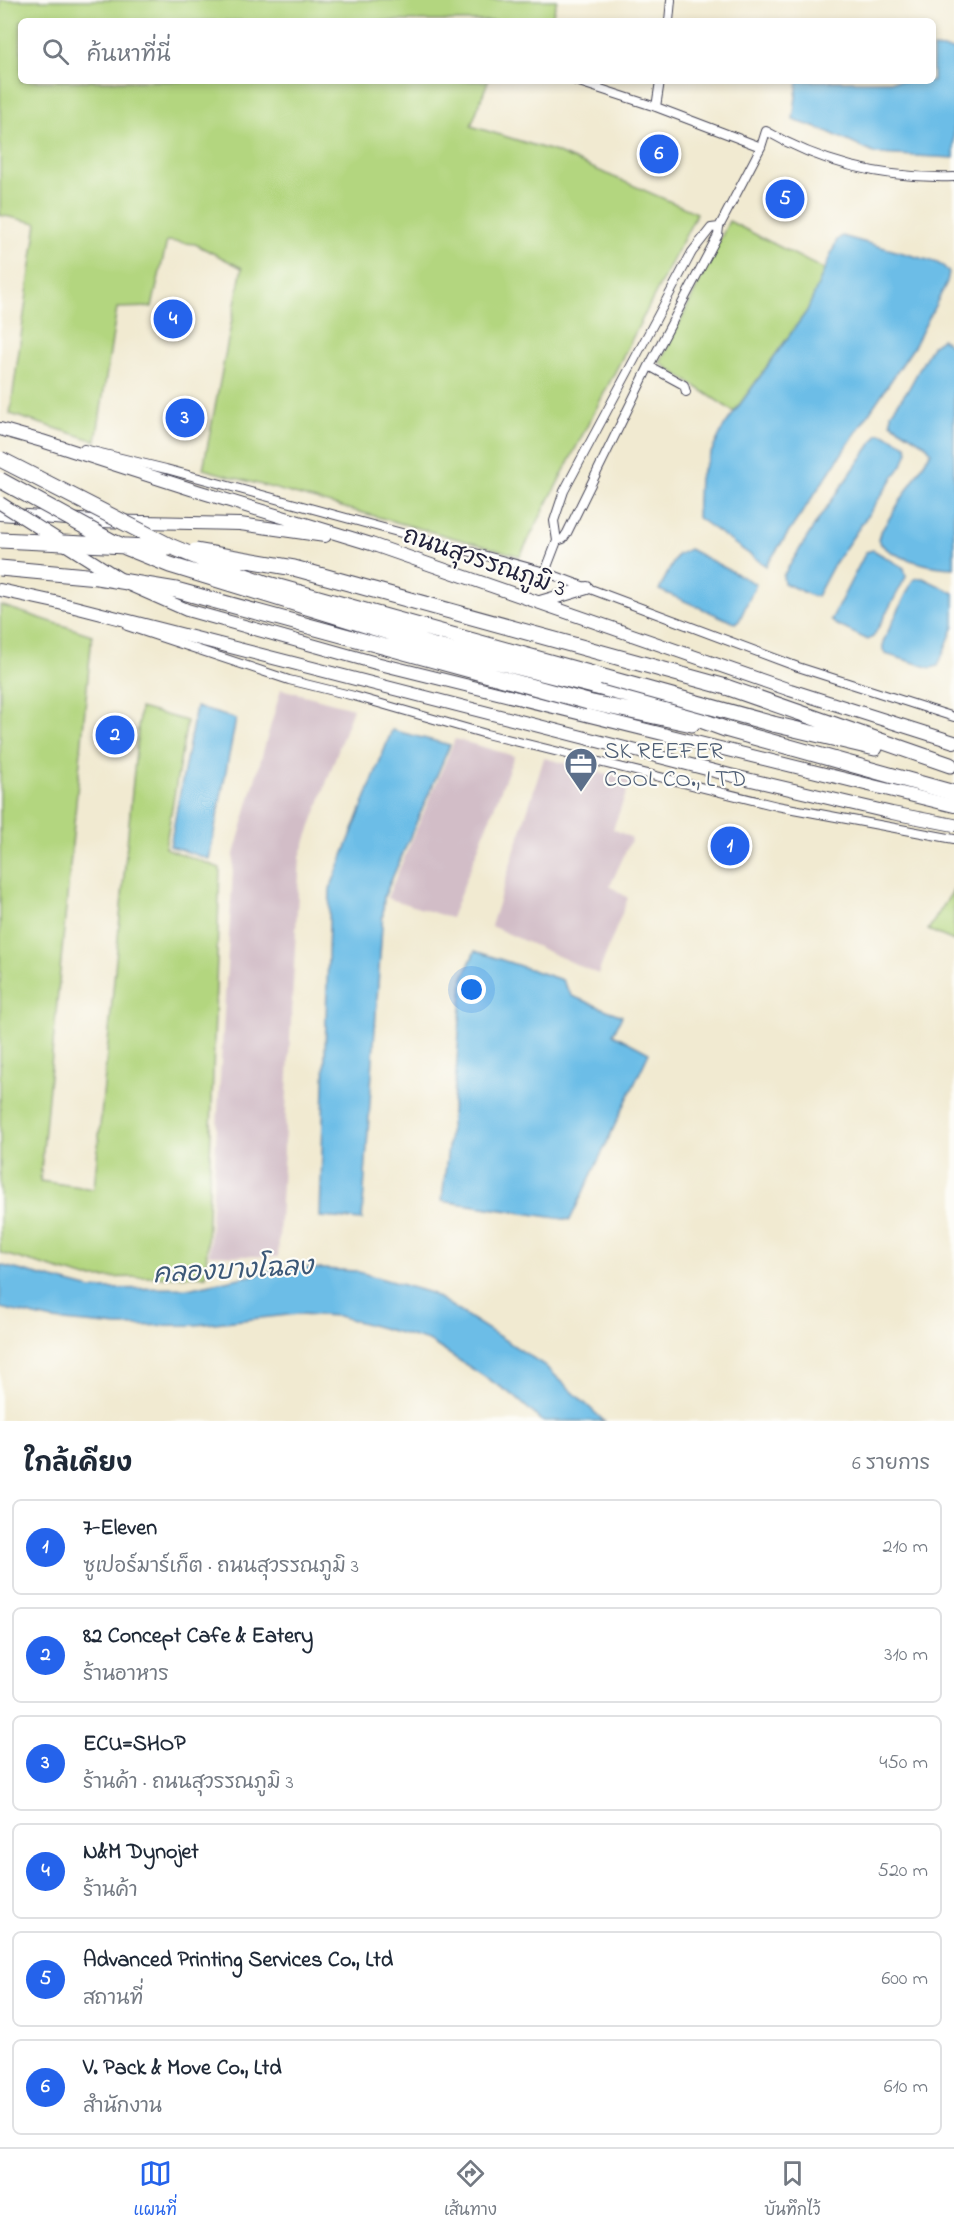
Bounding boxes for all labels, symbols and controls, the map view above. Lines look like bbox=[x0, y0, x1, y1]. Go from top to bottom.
search box bbox=[18, 18, 936, 84]
icon: search bbox=[39, 35, 72, 68]
text: ค้นหาที่นี่ bbox=[87, 40, 171, 72]
pin: 6 bbox=[640, 132, 678, 176]
pin: 5 bbox=[766, 176, 804, 222]
pin: 4 bbox=[154, 296, 192, 342]
pin: 3 bbox=[166, 396, 204, 440]
street label: ถนนสุวรรณภูมิ 3 bbox=[398, 519, 570, 608]
pin: 2 bbox=[96, 712, 134, 758]
place label: SK REEFER COOL CO., LTD bbox=[604, 735, 746, 798]
office icon: SK REEFER COOL CO., LTD bbox=[563, 746, 599, 793]
pin: 1 bbox=[710, 824, 750, 868]
your location bbox=[457, 975, 486, 1004]
water label: คลองบางโฉลง bbox=[152, 1248, 316, 1295]
text: ใกล้เคียง bbox=[24, 1446, 132, 1484]
text: 6 รายการ bbox=[852, 1450, 930, 1479]
text: 7-Eleven bbox=[83, 1513, 157, 1545]
text: 1 bbox=[42, 1533, 49, 1562]
text: 210 m bbox=[883, 1533, 928, 1562]
text: ซูเปอร์มาร์เก็ต · ถนนสุวรรณภูมิ 3 bbox=[83, 1553, 359, 1582]
text: 82 Concept Cafe & Eatery bbox=[83, 1621, 313, 1653]
text: 2 bbox=[41, 1641, 50, 1670]
text: 310 m bbox=[884, 1641, 928, 1670]
text: ร้านอาหาร bbox=[83, 1661, 169, 1690]
text: ECU=SHOP bbox=[83, 1729, 186, 1761]
text: 3 bbox=[41, 1749, 50, 1778]
text: 450 m bbox=[879, 1749, 928, 1778]
text: ร้านค้า · ถนนสุวรรณภูมิ 3 bbox=[83, 1769, 294, 1798]
text: N&M Dynojet bbox=[83, 1837, 199, 1869]
text: 4 bbox=[41, 1857, 50, 1886]
text: 520 m bbox=[877, 1857, 928, 1886]
text: ร้านค้า bbox=[83, 1877, 138, 1906]
text: Advanced Printing Services Co., Ltd bbox=[83, 1945, 393, 1977]
text: 5 bbox=[40, 1965, 51, 1994]
text: 600 m bbox=[881, 1965, 928, 1994]
text: สถานที่ bbox=[83, 1985, 143, 2014]
text: V. Pack & Move Co., Ltd bbox=[83, 2053, 282, 2085]
text: 6 bbox=[41, 2073, 50, 2102]
text: 610 m bbox=[884, 2073, 928, 2102]
text: สำนักงาน bbox=[83, 2093, 162, 2122]
tab: แผนที่ bbox=[134, 2157, 177, 2223]
tab: เส้นทาง bbox=[444, 2157, 497, 2223]
tab: บันทึกไว้ bbox=[764, 2157, 820, 2223]

